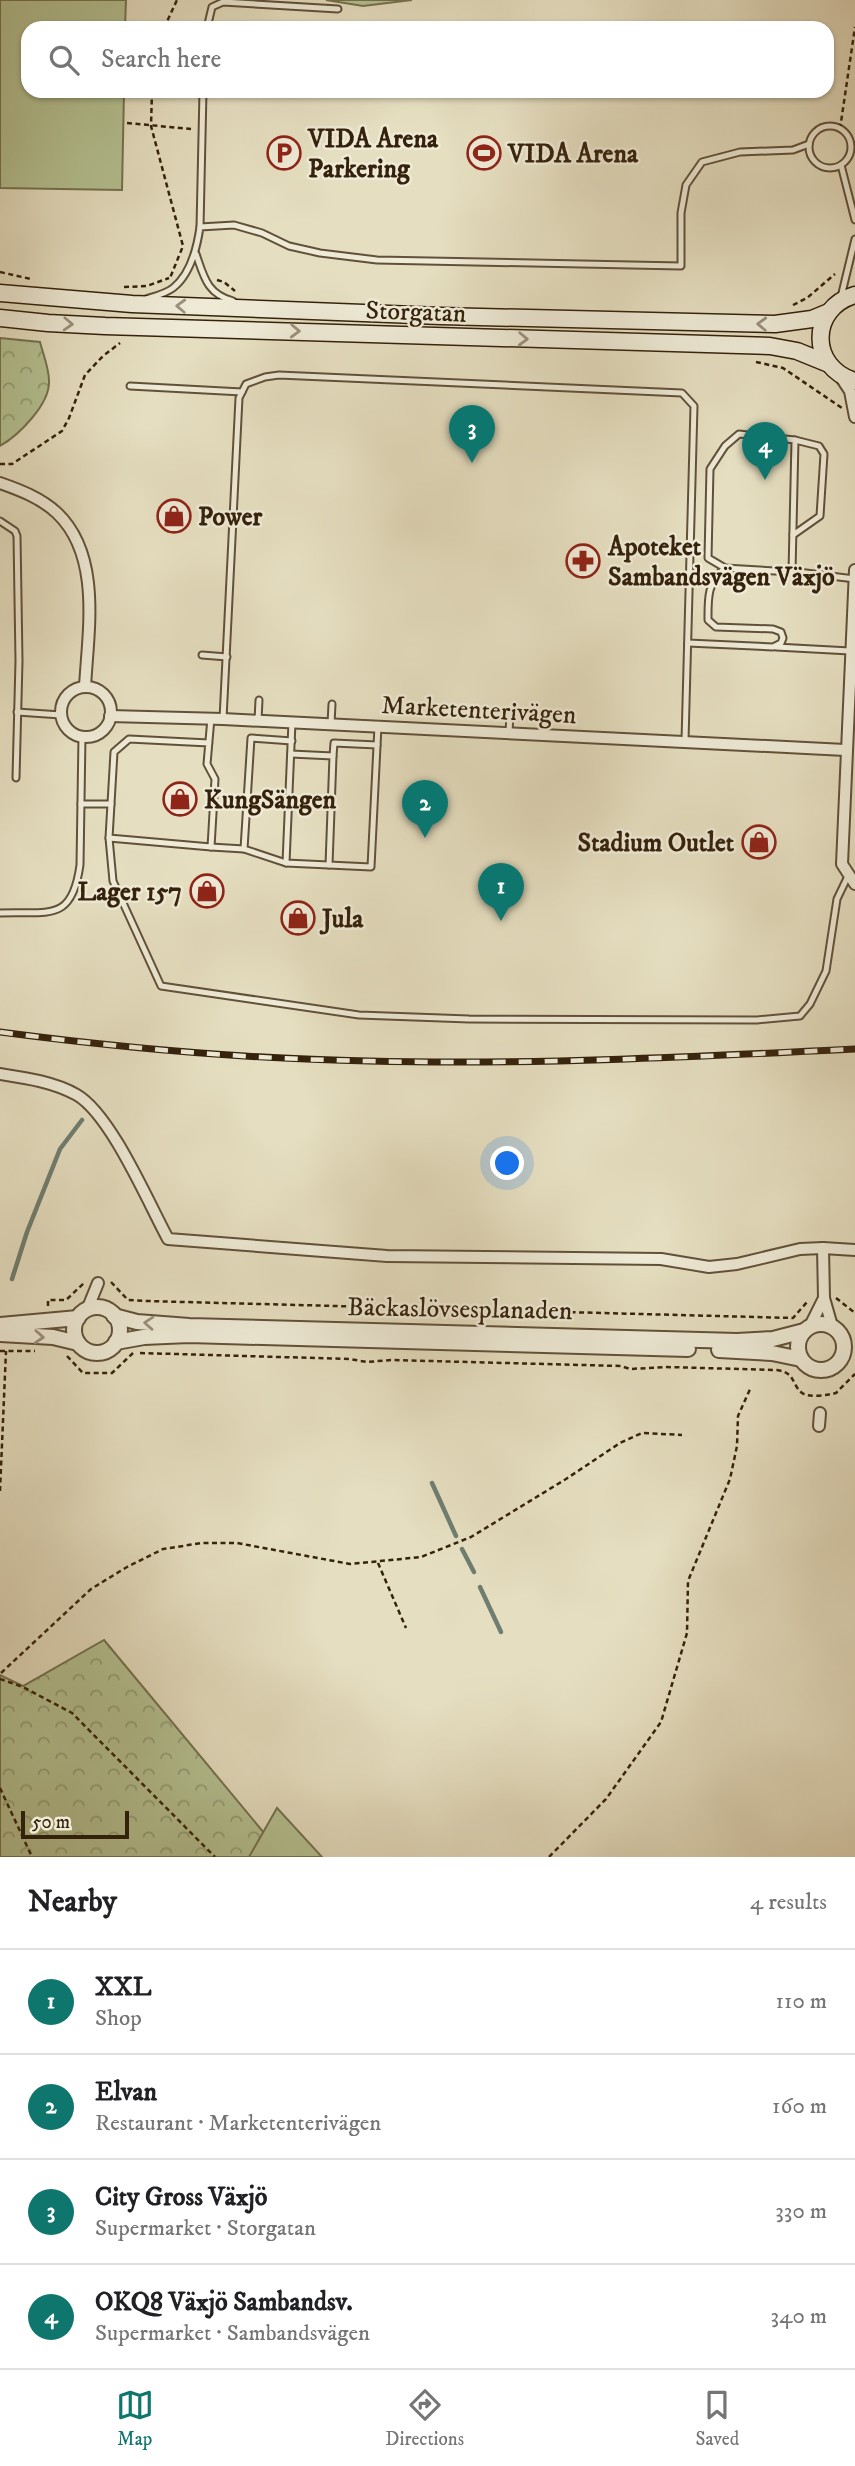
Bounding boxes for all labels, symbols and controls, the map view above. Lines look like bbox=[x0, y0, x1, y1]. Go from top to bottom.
search box bbox=[21, 21, 834, 98]
icon: search bbox=[45, 41, 83, 79]
text: Search here bbox=[101, 43, 221, 76]
place label: VIDA Arena Parkering bbox=[307, 123, 439, 186]
parking icon: VIDA Arena Parkering bbox=[265, 134, 303, 172]
sports icon: VIDA Arena bbox=[465, 134, 503, 172]
place label: VIDA Arena bbox=[507, 138, 639, 171]
street label: Storgatan bbox=[365, 294, 467, 331]
one-way arrow bbox=[175, 298, 186, 313]
one-way arrow bbox=[757, 316, 768, 331]
one-way arrow bbox=[63, 317, 74, 332]
one-way arrow bbox=[290, 324, 301, 339]
one-way arrow bbox=[517, 331, 528, 346]
pin: 3 bbox=[449, 405, 495, 463]
pin: 4 bbox=[742, 422, 788, 480]
shop icon: Power bbox=[155, 497, 193, 535]
place label: Power bbox=[198, 501, 263, 534]
place label: Apoteket Sambandsvägen Växjö bbox=[607, 531, 835, 594]
pharmacy icon: Apoteket Sambandsvägen Växjö bbox=[564, 542, 602, 580]
street label: Marketenterivägen bbox=[381, 689, 578, 732]
shop icon: KungSängen bbox=[161, 780, 199, 818]
pin: 2 bbox=[402, 780, 448, 838]
place label: KungSängen bbox=[204, 784, 337, 817]
shop icon: Stadium Outlet bbox=[740, 823, 778, 861]
place label: Stadium Outlet bbox=[578, 827, 735, 860]
pin: 1 bbox=[478, 863, 524, 921]
shop icon: Lager 157 bbox=[188, 872, 226, 910]
place label: Lager 157 bbox=[78, 876, 182, 909]
shop icon: Jula bbox=[279, 899, 317, 937]
place label: Jula bbox=[319, 903, 364, 936]
your location bbox=[490, 1146, 524, 1180]
street label: Bäckaslövsesplanaden bbox=[347, 1291, 573, 1328]
one-way arrow bbox=[144, 1316, 155, 1331]
one-way arrow bbox=[34, 1329, 45, 1344]
scale bar bbox=[21, 1808, 130, 1840]
text: 50 m bbox=[32, 1811, 70, 1834]
text: Nearby bbox=[28, 1884, 117, 1921]
text: 4 results bbox=[750, 1888, 827, 1917]
text: XXL bbox=[95, 1971, 151, 2004]
text: 1 bbox=[47, 1987, 55, 2016]
text: 110 m bbox=[776, 1987, 827, 2016]
text: Shop bbox=[95, 2004, 142, 2033]
text: Elvan bbox=[95, 2076, 157, 2109]
text: 2 bbox=[45, 2092, 57, 2121]
text: 160 m bbox=[772, 2092, 827, 2121]
text: Restaurant · Marketenterivägen bbox=[95, 2109, 381, 2138]
text: City Gross Växjö bbox=[95, 2181, 267, 2214]
text: 3 bbox=[47, 2197, 55, 2226]
text: 330 m bbox=[775, 2197, 827, 2226]
text: Supermarket · Storgatan bbox=[95, 2214, 316, 2243]
text: OKQ8 Växjö Sambandsv. bbox=[95, 2286, 353, 2319]
text: 4 bbox=[44, 2302, 58, 2331]
text: 340 m bbox=[771, 2302, 827, 2331]
text: Supermarket · Sambandsvägen bbox=[95, 2319, 370, 2348]
tab: Map bbox=[116, 2386, 154, 2451]
tab: Directions bbox=[385, 2386, 464, 2451]
tab: Saved bbox=[696, 2386, 739, 2451]

